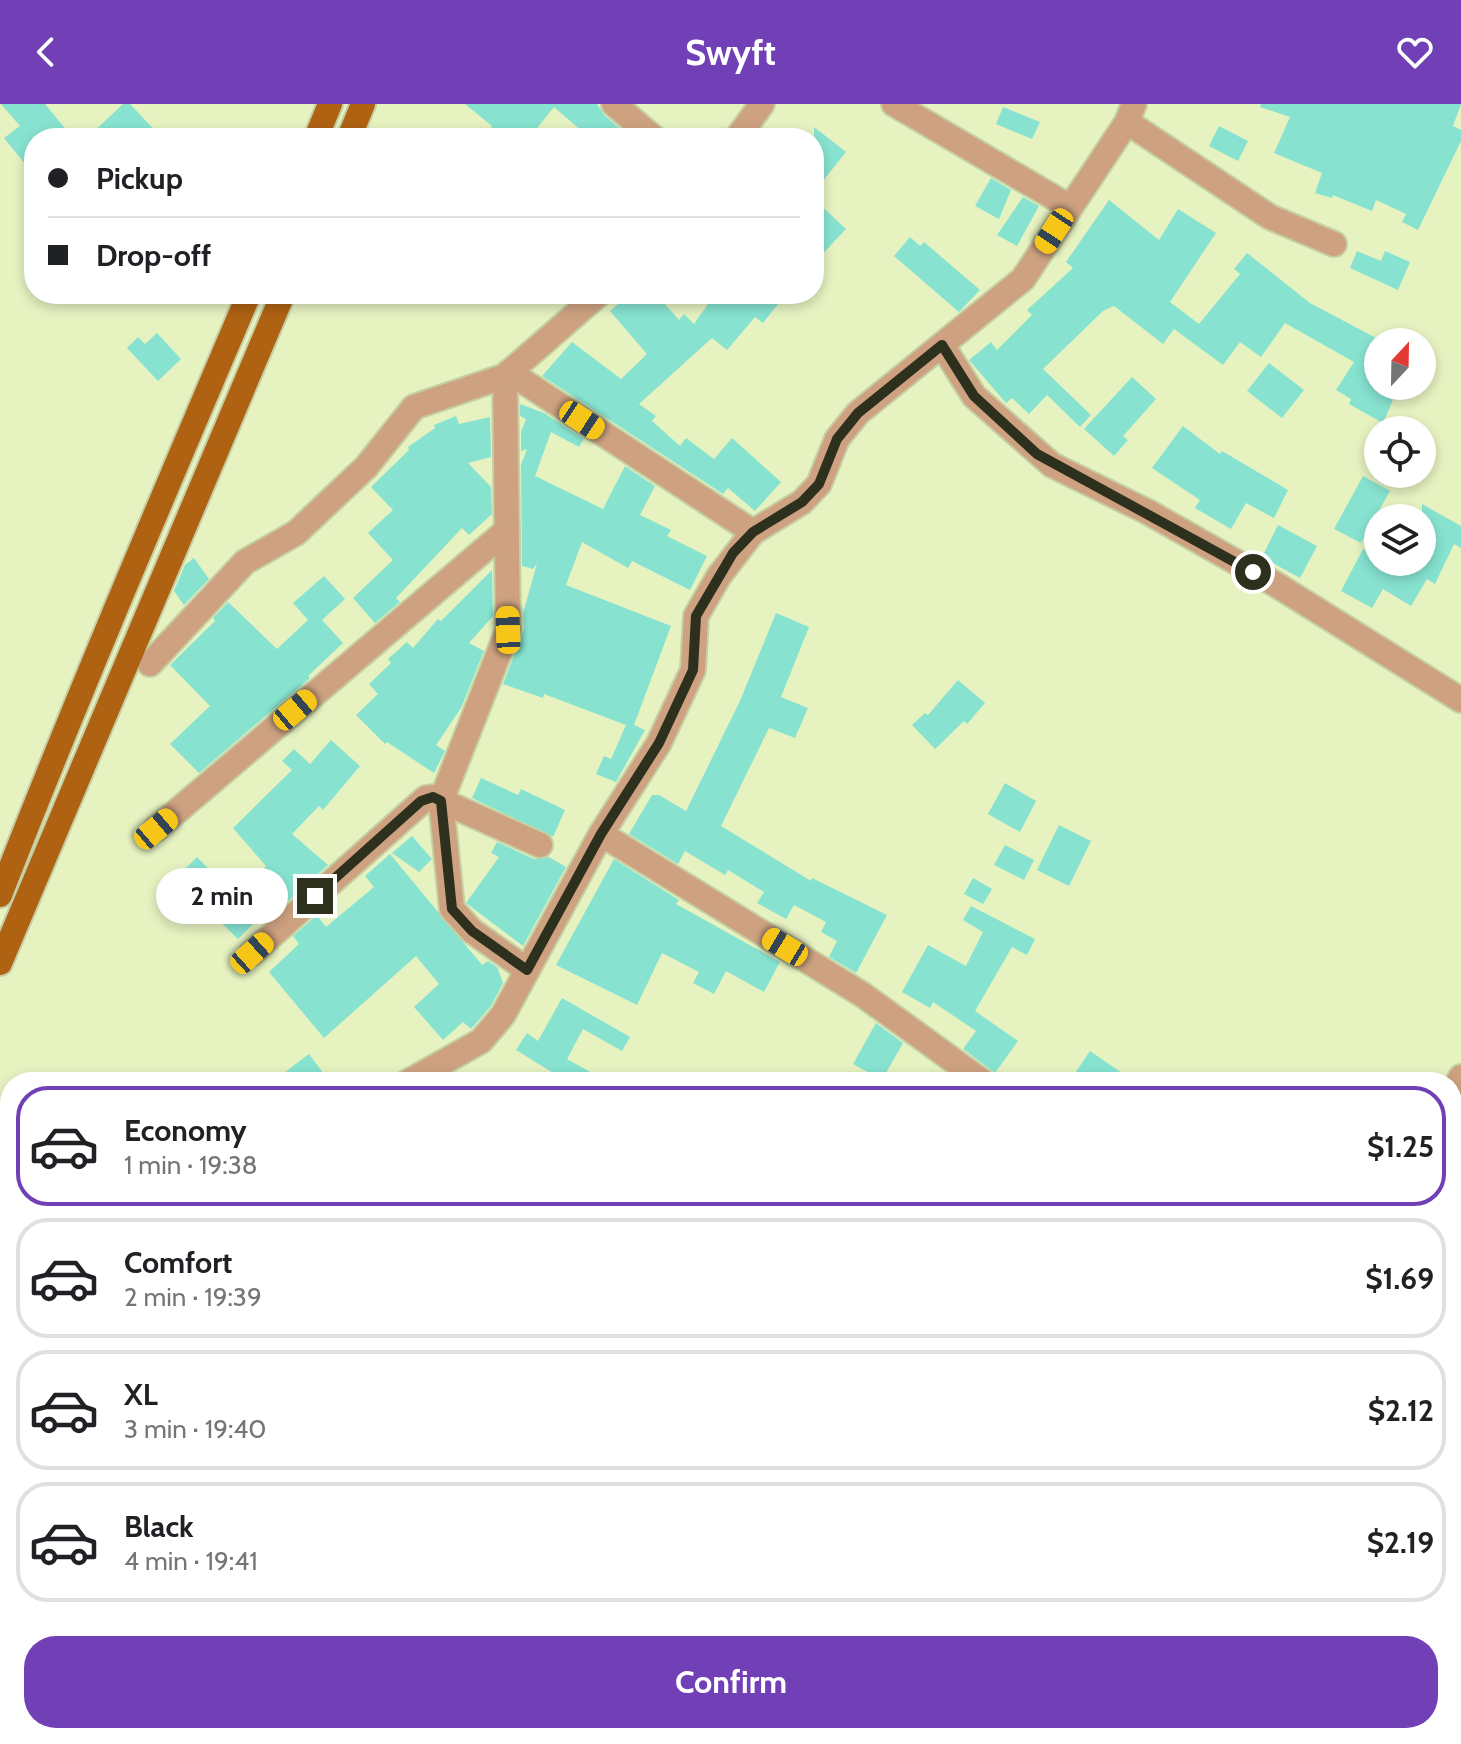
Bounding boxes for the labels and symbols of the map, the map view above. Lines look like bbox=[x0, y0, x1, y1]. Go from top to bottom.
car bbox=[1031, 204, 1077, 258]
north arrow bbox=[1364, 328, 1436, 400]
car bbox=[555, 397, 609, 443]
route start bbox=[1235, 554, 1271, 590]
car bbox=[495, 606, 521, 654]
car bbox=[269, 685, 321, 735]
car bbox=[130, 804, 182, 854]
callout: 2 min bbox=[155, 868, 287, 924]
route end bbox=[297, 878, 333, 914]
car bbox=[758, 924, 812, 970]
car bbox=[226, 928, 278, 978]

